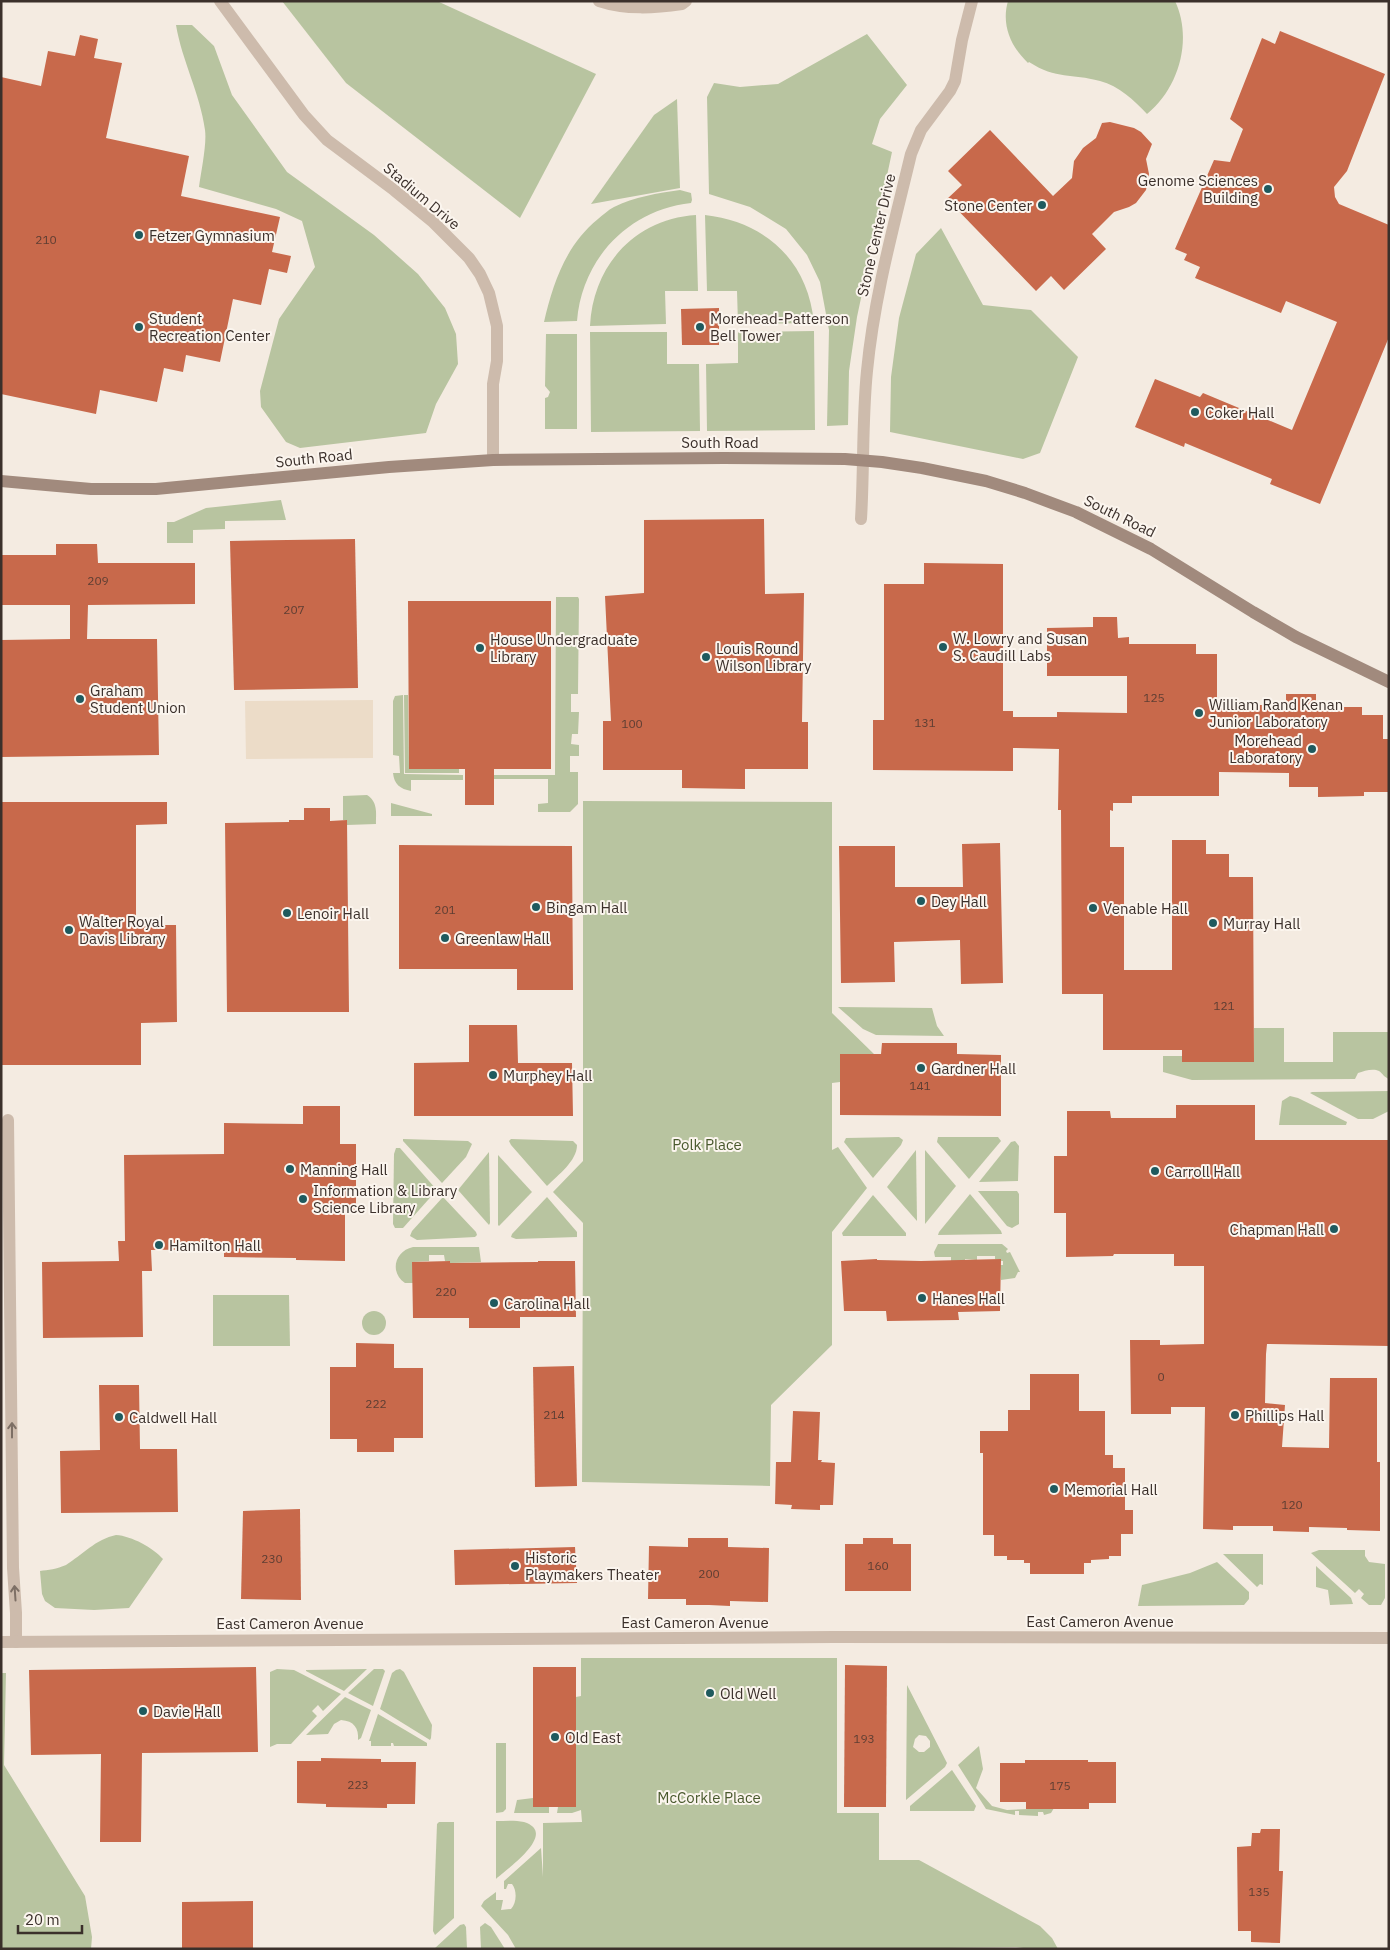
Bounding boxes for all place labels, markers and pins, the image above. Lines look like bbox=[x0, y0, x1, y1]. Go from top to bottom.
place label: Genome Sciences Building bbox=[1138, 171, 1258, 207]
marker: Genome Sciences Building bbox=[1262, 183, 1274, 195]
place label: Stone Center bbox=[944, 196, 1032, 215]
marker: Stone Center bbox=[1036, 199, 1048, 211]
place label: Fetzer Gymnasium bbox=[149, 226, 275, 245]
marker: Fetzer Gymnasium bbox=[133, 229, 145, 241]
place label: Student Recreation Center bbox=[149, 309, 271, 345]
place label: Morehead-Patterson Bell Tower bbox=[710, 309, 849, 345]
marker: Student Recreation Center bbox=[133, 321, 145, 333]
marker: Morehead-Patterson Bell Tower bbox=[694, 321, 706, 333]
place label: Coker Hall bbox=[1205, 403, 1274, 422]
marker: Coker Hall bbox=[1189, 406, 1201, 418]
place label: W. Lowry and Susan S. Caudill Labs bbox=[953, 629, 1087, 665]
place label: House Undergraduate Library bbox=[490, 630, 637, 666]
place label: Louis Round Wilson Library bbox=[716, 639, 812, 675]
marker: W. Lowry and Susan S. Caudill Labs bbox=[937, 641, 949, 653]
marker: House Undergraduate Library bbox=[474, 642, 486, 654]
marker: Louis Round Wilson Library bbox=[700, 651, 712, 663]
place label: Graham Student Union bbox=[90, 681, 186, 717]
marker: Graham Student Union bbox=[74, 693, 86, 705]
place label: William Rand Kenan Junior Laboratory bbox=[1209, 695, 1343, 731]
marker: William Rand Kenan Junior Laboratory bbox=[1193, 707, 1205, 719]
place label: Morehead Laboratory bbox=[1229, 731, 1303, 767]
marker: Morehead Laboratory bbox=[1306, 743, 1318, 755]
place label: Dey Hall bbox=[931, 892, 987, 911]
marker: Dey Hall bbox=[915, 895, 927, 907]
place label: Bingam Hall bbox=[546, 898, 627, 917]
place label: Venable Hall bbox=[1103, 899, 1188, 918]
marker: Bingam Hall bbox=[530, 901, 542, 913]
marker: Venable Hall bbox=[1087, 902, 1099, 914]
place label: Lenoir Hall bbox=[297, 904, 369, 923]
marker: Lenoir Hall bbox=[281, 907, 293, 919]
place label: Walter Royal Davis Library bbox=[79, 912, 166, 948]
place label: Murray Hall bbox=[1223, 914, 1300, 933]
marker: Murray Hall bbox=[1207, 917, 1219, 929]
marker: Walter Royal Davis Library bbox=[63, 924, 75, 936]
place label: Greenlaw Hall bbox=[455, 929, 550, 948]
marker: Greenlaw Hall bbox=[439, 932, 451, 944]
place label: Gardner Hall bbox=[931, 1059, 1016, 1078]
marker: Gardner Hall bbox=[915, 1062, 927, 1074]
place label: Murphey Hall bbox=[503, 1066, 592, 1085]
marker: Murphey Hall bbox=[487, 1069, 499, 1081]
place label: Manning Hall bbox=[300, 1160, 388, 1179]
place label: Carroll Hall bbox=[1165, 1162, 1240, 1181]
marker: Manning Hall bbox=[284, 1163, 296, 1175]
marker: Carroll Hall bbox=[1149, 1165, 1161, 1177]
place label: Information & Library Science Library bbox=[313, 1181, 458, 1217]
marker: Information & Library Science Library bbox=[297, 1193, 309, 1205]
place label: Chapman Hall bbox=[1230, 1220, 1324, 1239]
marker: Chapman Hall bbox=[1328, 1223, 1340, 1235]
place label: Hamilton Hall bbox=[169, 1236, 261, 1255]
marker: Hamilton Hall bbox=[153, 1239, 165, 1251]
place label: Hanes Hall bbox=[932, 1289, 1005, 1308]
marker: Hanes Hall bbox=[916, 1292, 928, 1304]
place label: Carolina Hall bbox=[504, 1294, 590, 1313]
marker: Carolina Hall bbox=[488, 1297, 500, 1309]
place label: Phillips Hall bbox=[1245, 1406, 1324, 1425]
place label: Caldwell Hall bbox=[129, 1408, 217, 1427]
marker: Phillips Hall bbox=[1229, 1409, 1241, 1421]
marker: Caldwell Hall bbox=[113, 1411, 125, 1423]
place label: Memorial Hall bbox=[1064, 1480, 1158, 1499]
marker: Memorial Hall bbox=[1048, 1483, 1060, 1495]
place label: Historic Playmakers Theater bbox=[525, 1548, 660, 1584]
marker: Historic Playmakers Theater bbox=[509, 1560, 521, 1572]
place label: Old Well bbox=[720, 1684, 776, 1703]
marker: Old Well bbox=[704, 1687, 716, 1699]
place label: Davie Hall bbox=[153, 1702, 221, 1721]
marker: Davie Hall bbox=[137, 1705, 149, 1717]
place label: Old East bbox=[565, 1728, 621, 1747]
marker: Old East bbox=[549, 1731, 561, 1743]

